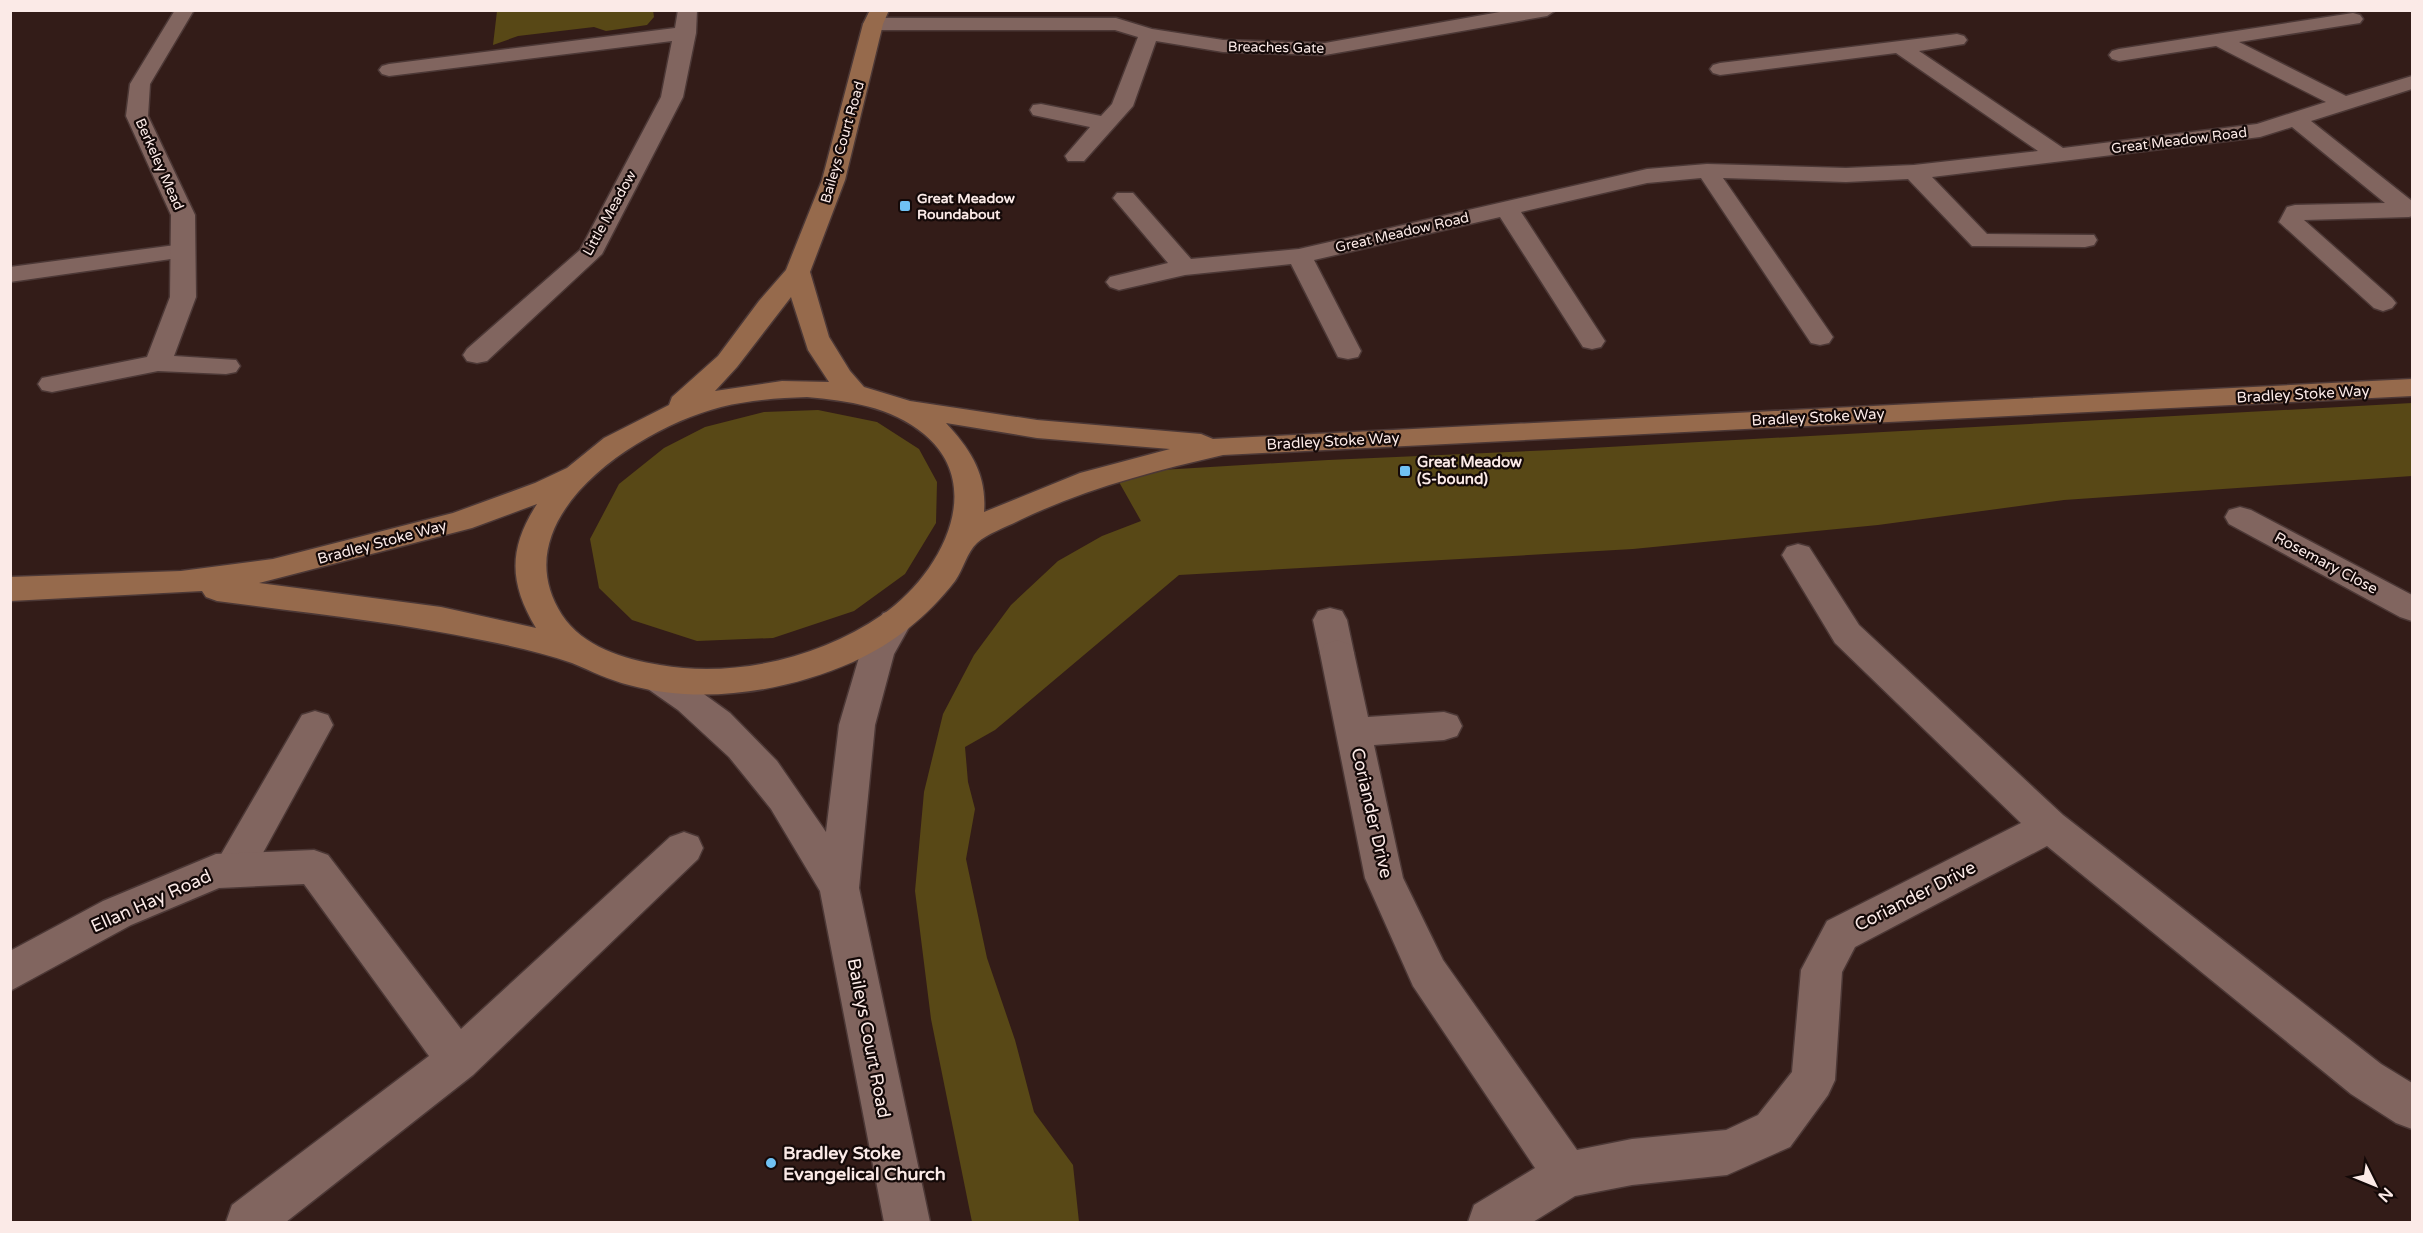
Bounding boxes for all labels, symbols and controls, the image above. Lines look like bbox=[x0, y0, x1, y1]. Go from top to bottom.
street label: Breaches Gate bbox=[1228, 38, 1324, 57]
street label: Baileys Court Road bbox=[817, 79, 868, 205]
street label: Berkeley Mead bbox=[132, 116, 187, 213]
street label: Great Meadow Road bbox=[2110, 124, 2248, 157]
street label: Little Meadow bbox=[579, 168, 640, 259]
place label: Great Meadow Roundabout bbox=[917, 190, 1015, 223]
marker: Great Meadow Roundabout bbox=[898, 199, 912, 213]
street label: Great Meadow Road bbox=[1334, 209, 1471, 256]
street label: Bradley Stoke Way bbox=[2236, 382, 2370, 406]
street label: Bradley Stoke Way bbox=[1751, 405, 1885, 429]
street label: Bradley Stoke Way bbox=[1266, 429, 1400, 453]
place label: Great Meadow (S-bound) bbox=[1417, 453, 1522, 488]
marker: Great Meadow (S-bound) bbox=[1398, 464, 1412, 478]
street label: Bradley Stoke Way bbox=[315, 516, 449, 568]
street label: Rosemary Close bbox=[2271, 528, 2381, 598]
street label: Coriander Drive bbox=[1346, 746, 1398, 880]
street label: Coriander Drive bbox=[1851, 856, 1979, 936]
street label: Ellan Hay Road bbox=[87, 865, 215, 937]
street label: Baileys Court Road bbox=[843, 956, 895, 1120]
place label: Bradley Stoke Evangelical Church bbox=[783, 1142, 946, 1185]
north arrow bbox=[2345, 1155, 2405, 1215]
marker: Bradley Stoke Evangelical Church bbox=[764, 1156, 778, 1170]
text: N bbox=[2374, 1183, 2397, 1206]

